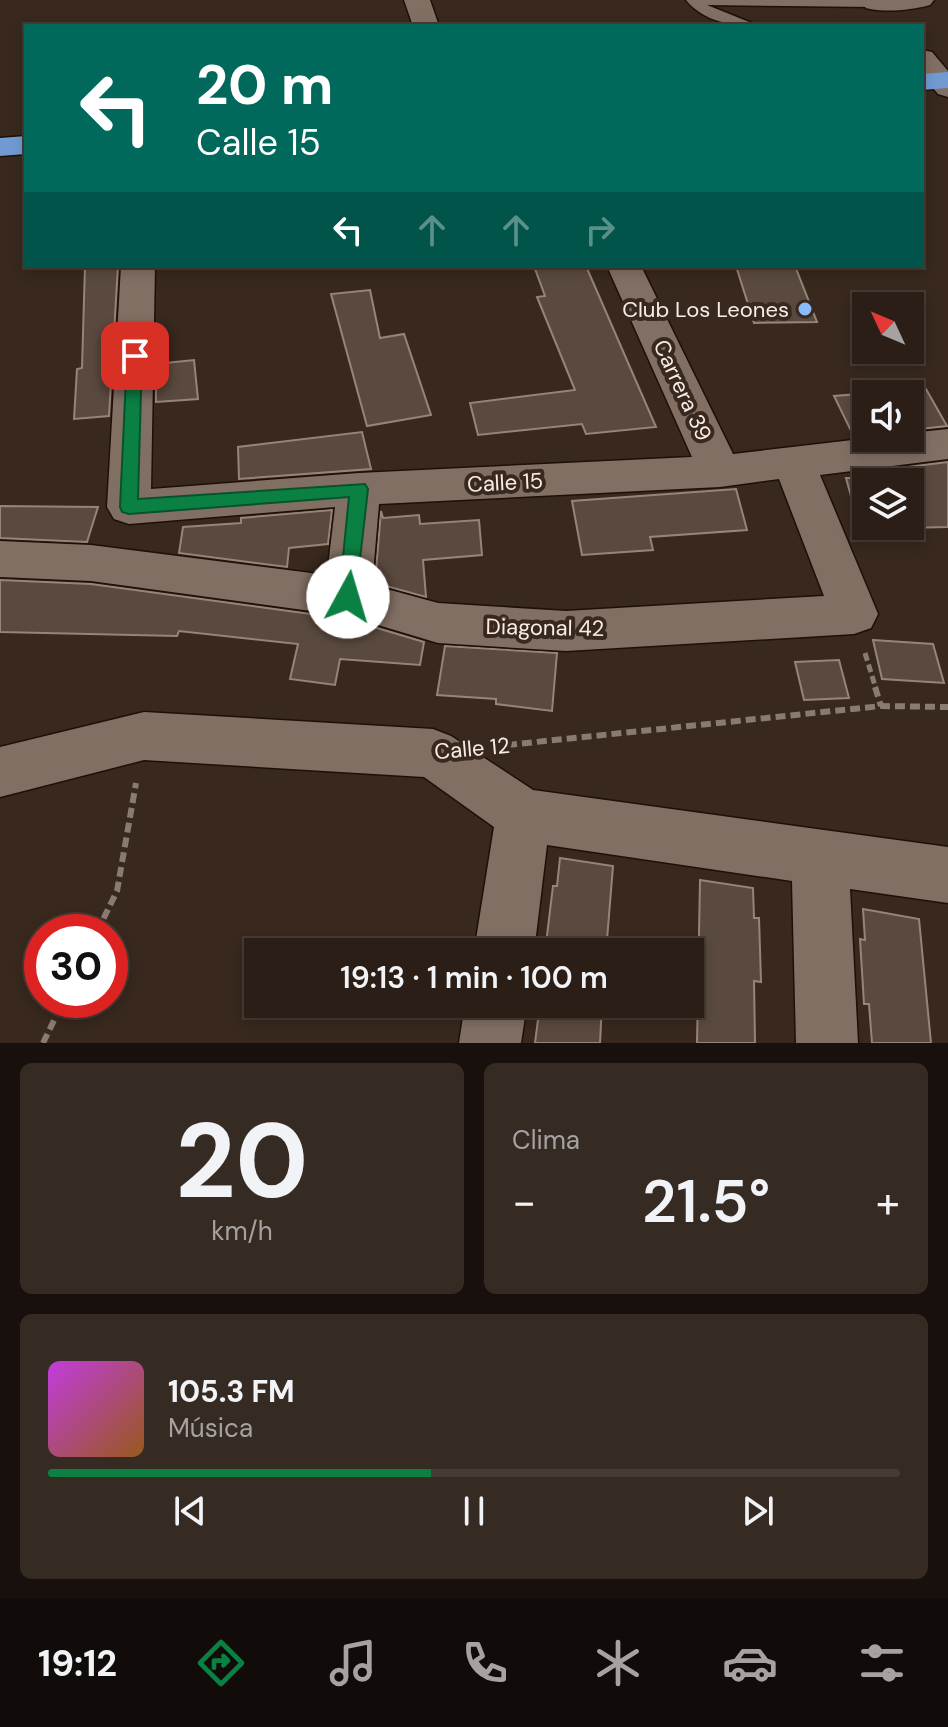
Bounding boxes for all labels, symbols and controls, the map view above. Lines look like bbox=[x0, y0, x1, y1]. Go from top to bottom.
text: 20 m bbox=[196, 48, 333, 121]
icon: left bbox=[64, 56, 168, 160]
text: Calle 15 bbox=[196, 119, 321, 166]
icon: left bbox=[326, 208, 370, 252]
icon: ahead bbox=[410, 208, 454, 252]
icon: ahead bbox=[494, 208, 538, 252]
icon: right bbox=[578, 208, 622, 252]
north arrow bbox=[852, 292, 924, 364]
map controls bbox=[852, 292, 924, 540]
place label: Club Los Leones bbox=[622, 295, 789, 324]
marker: Club Los Leones bbox=[796, 300, 814, 318]
pin bbox=[101, 322, 169, 390]
icon: arrive bbox=[113, 334, 157, 378]
street label: Carrera 39 bbox=[647, 335, 719, 445]
button: sound bbox=[852, 380, 924, 452]
street label: Calle 15 bbox=[466, 466, 544, 499]
button: layers bbox=[852, 468, 924, 540]
position arrow bbox=[306, 555, 390, 639]
street label: Diagonal 42 bbox=[485, 612, 605, 643]
street label: Calle 12 bbox=[433, 731, 511, 766]
speed limit sign: 30 bbox=[24, 914, 128, 1018]
text: 19:13 · 1 min · 100 m bbox=[340, 958, 608, 997]
text: 20 bbox=[176, 1094, 308, 1229]
text: Clima bbox=[512, 1123, 580, 1157]
text: 21.5° bbox=[642, 1162, 770, 1241]
text: − bbox=[512, 1173, 536, 1231]
text: + bbox=[876, 1173, 900, 1231]
text: km/h bbox=[211, 1214, 273, 1248]
text: 105.3 FM bbox=[168, 1372, 295, 1411]
text: Música bbox=[168, 1411, 253, 1445]
icon: previous bbox=[168, 1489, 212, 1533]
icon: pause bbox=[452, 1489, 496, 1533]
icon: next bbox=[736, 1489, 780, 1533]
icon: directions bbox=[193, 1635, 249, 1691]
icon: music bbox=[325, 1635, 381, 1691]
icon: phone bbox=[457, 1635, 513, 1691]
icon: climate bbox=[590, 1635, 646, 1691]
icon: car bbox=[722, 1635, 778, 1691]
icon: filters bbox=[854, 1635, 910, 1691]
text: 19:12 bbox=[38, 1640, 117, 1687]

